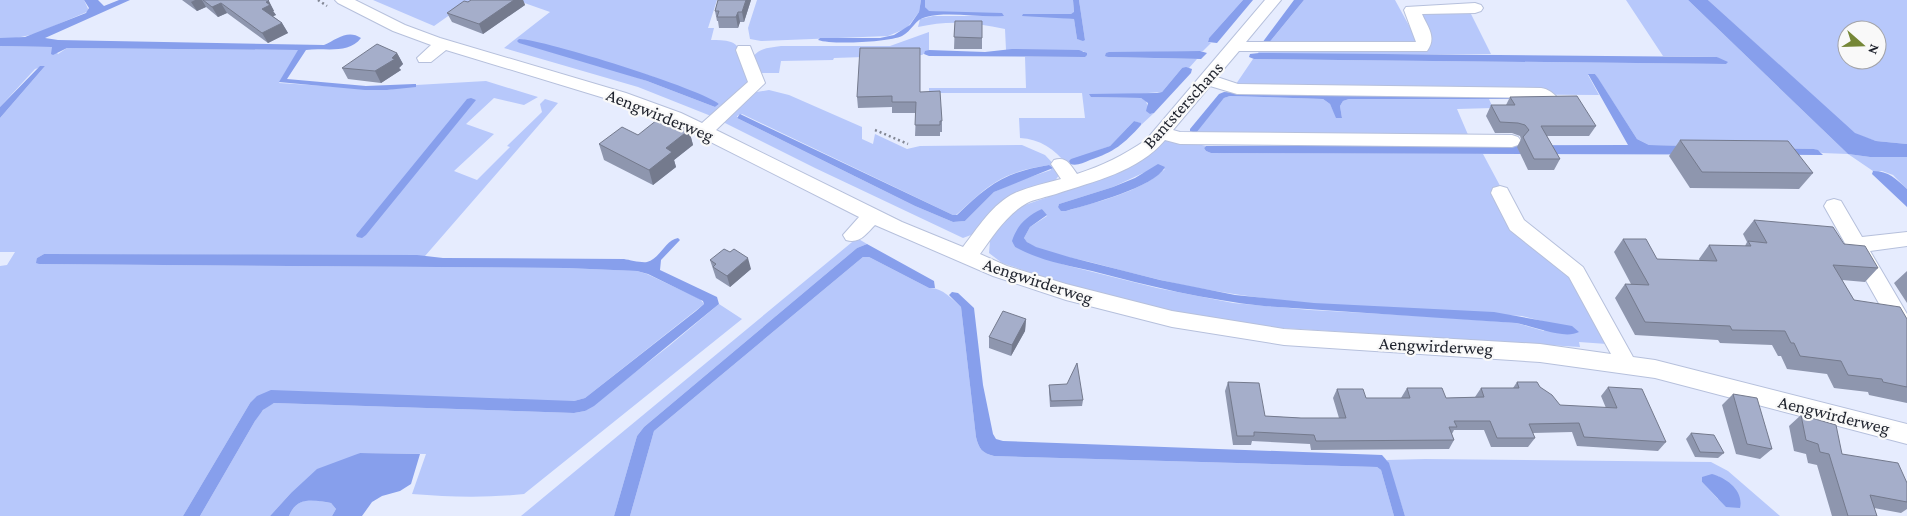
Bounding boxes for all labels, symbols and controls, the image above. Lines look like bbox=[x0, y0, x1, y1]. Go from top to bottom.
north arrow bbox=[1837, 20, 1887, 70]
text: N bbox=[1865, 42, 1883, 57]
street label: Bantsterschans bbox=[1139, 57, 1227, 153]
street label: Aengwirderweg bbox=[603, 84, 717, 146]
street label: Aengwirderweg bbox=[981, 254, 1096, 308]
street label: Aengwirderweg bbox=[1379, 333, 1494, 359]
street label: Aengwirderweg bbox=[1776, 392, 1892, 439]

